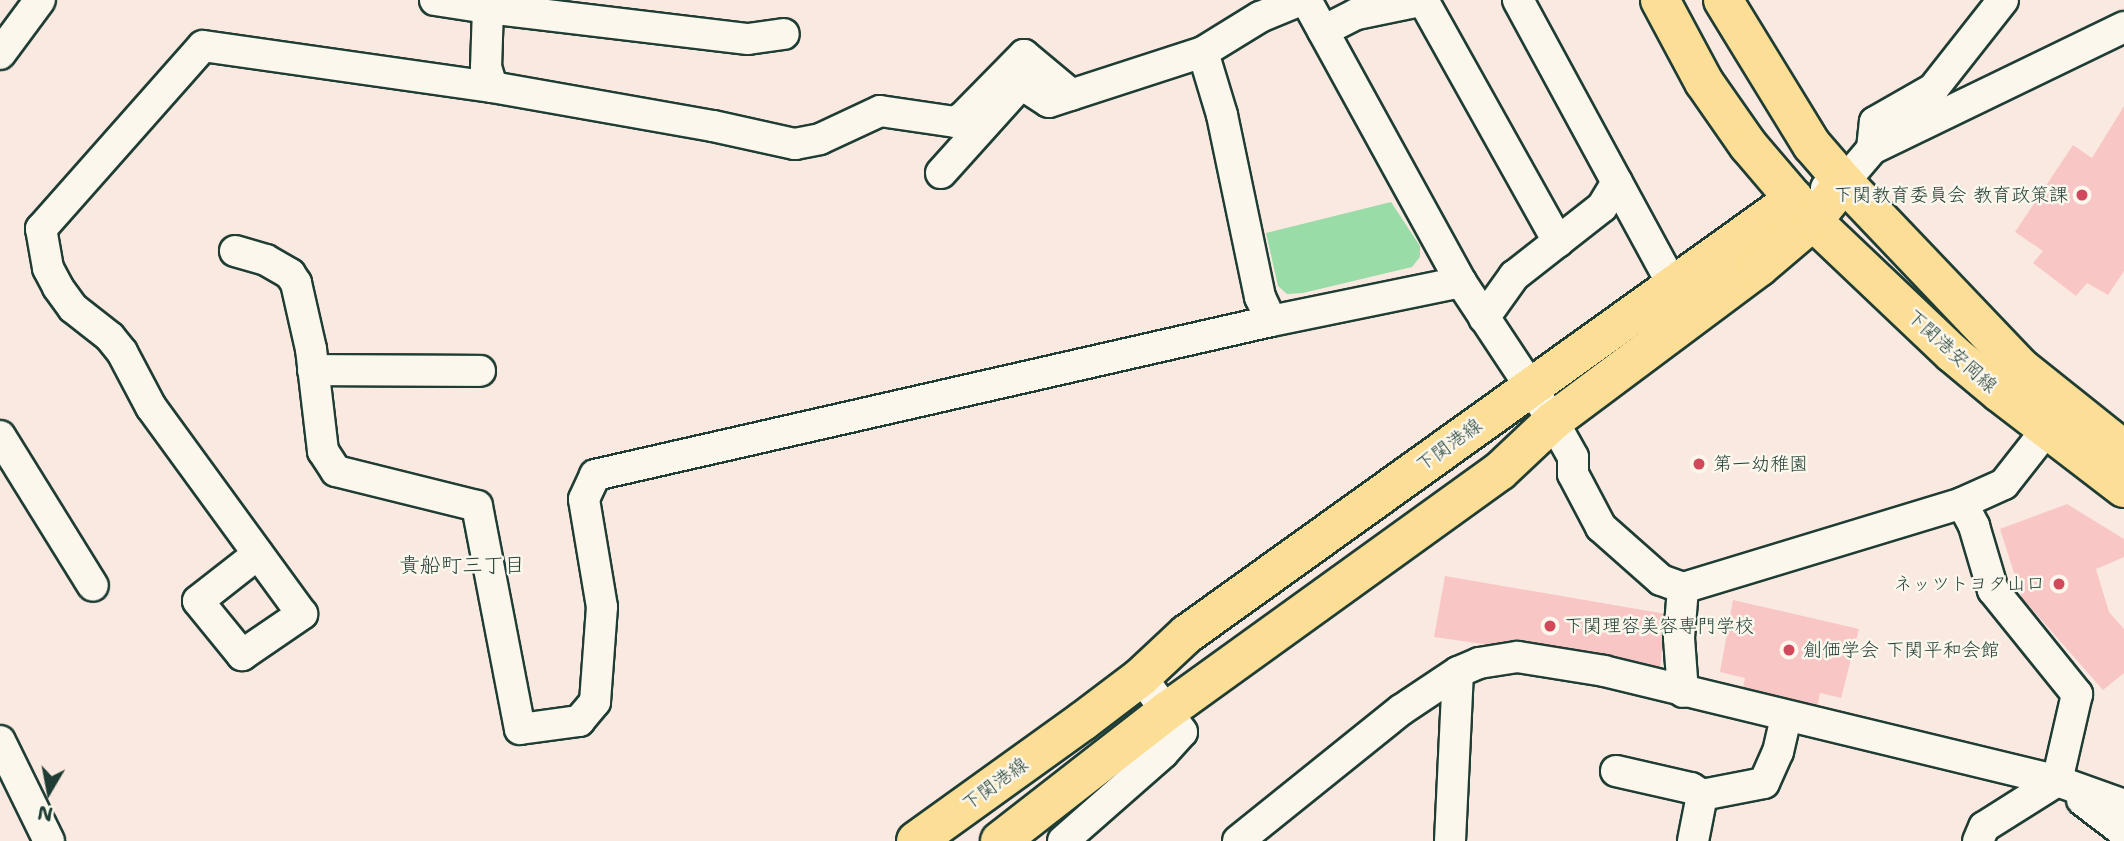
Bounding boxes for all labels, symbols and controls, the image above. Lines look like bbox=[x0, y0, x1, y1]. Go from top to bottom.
place label: 下関教育委員会 教育政策課 bbox=[1834, 184, 2068, 206]
marker: 下関教育委員会 教育政策課 bbox=[2074, 187, 2090, 203]
street label: 下関港安岡線 bbox=[1902, 304, 2002, 398]
street label: 下関港線 bbox=[1412, 413, 1486, 477]
place label: 第一幼稚園 bbox=[1713, 453, 1808, 475]
marker: 第一幼稚園 bbox=[1691, 456, 1707, 472]
district label: 貴船町三丁目 bbox=[399, 552, 525, 578]
place label: ネッツトヨタ山口 bbox=[1893, 573, 2045, 595]
marker: ネッツトヨタ山口 bbox=[2051, 576, 2067, 592]
place label: 下関理容美容専門学校 bbox=[1564, 615, 1754, 637]
marker: 下関理容美容専門学校 bbox=[1542, 618, 1558, 634]
place label: 創価学会 下関平和会館 bbox=[1803, 639, 1999, 661]
marker: 創価学会 下関平和会館 bbox=[1781, 642, 1797, 658]
street label: 下関港線 bbox=[958, 752, 1032, 816]
north arrow bbox=[14, 757, 84, 827]
text: N bbox=[36, 800, 55, 827]

